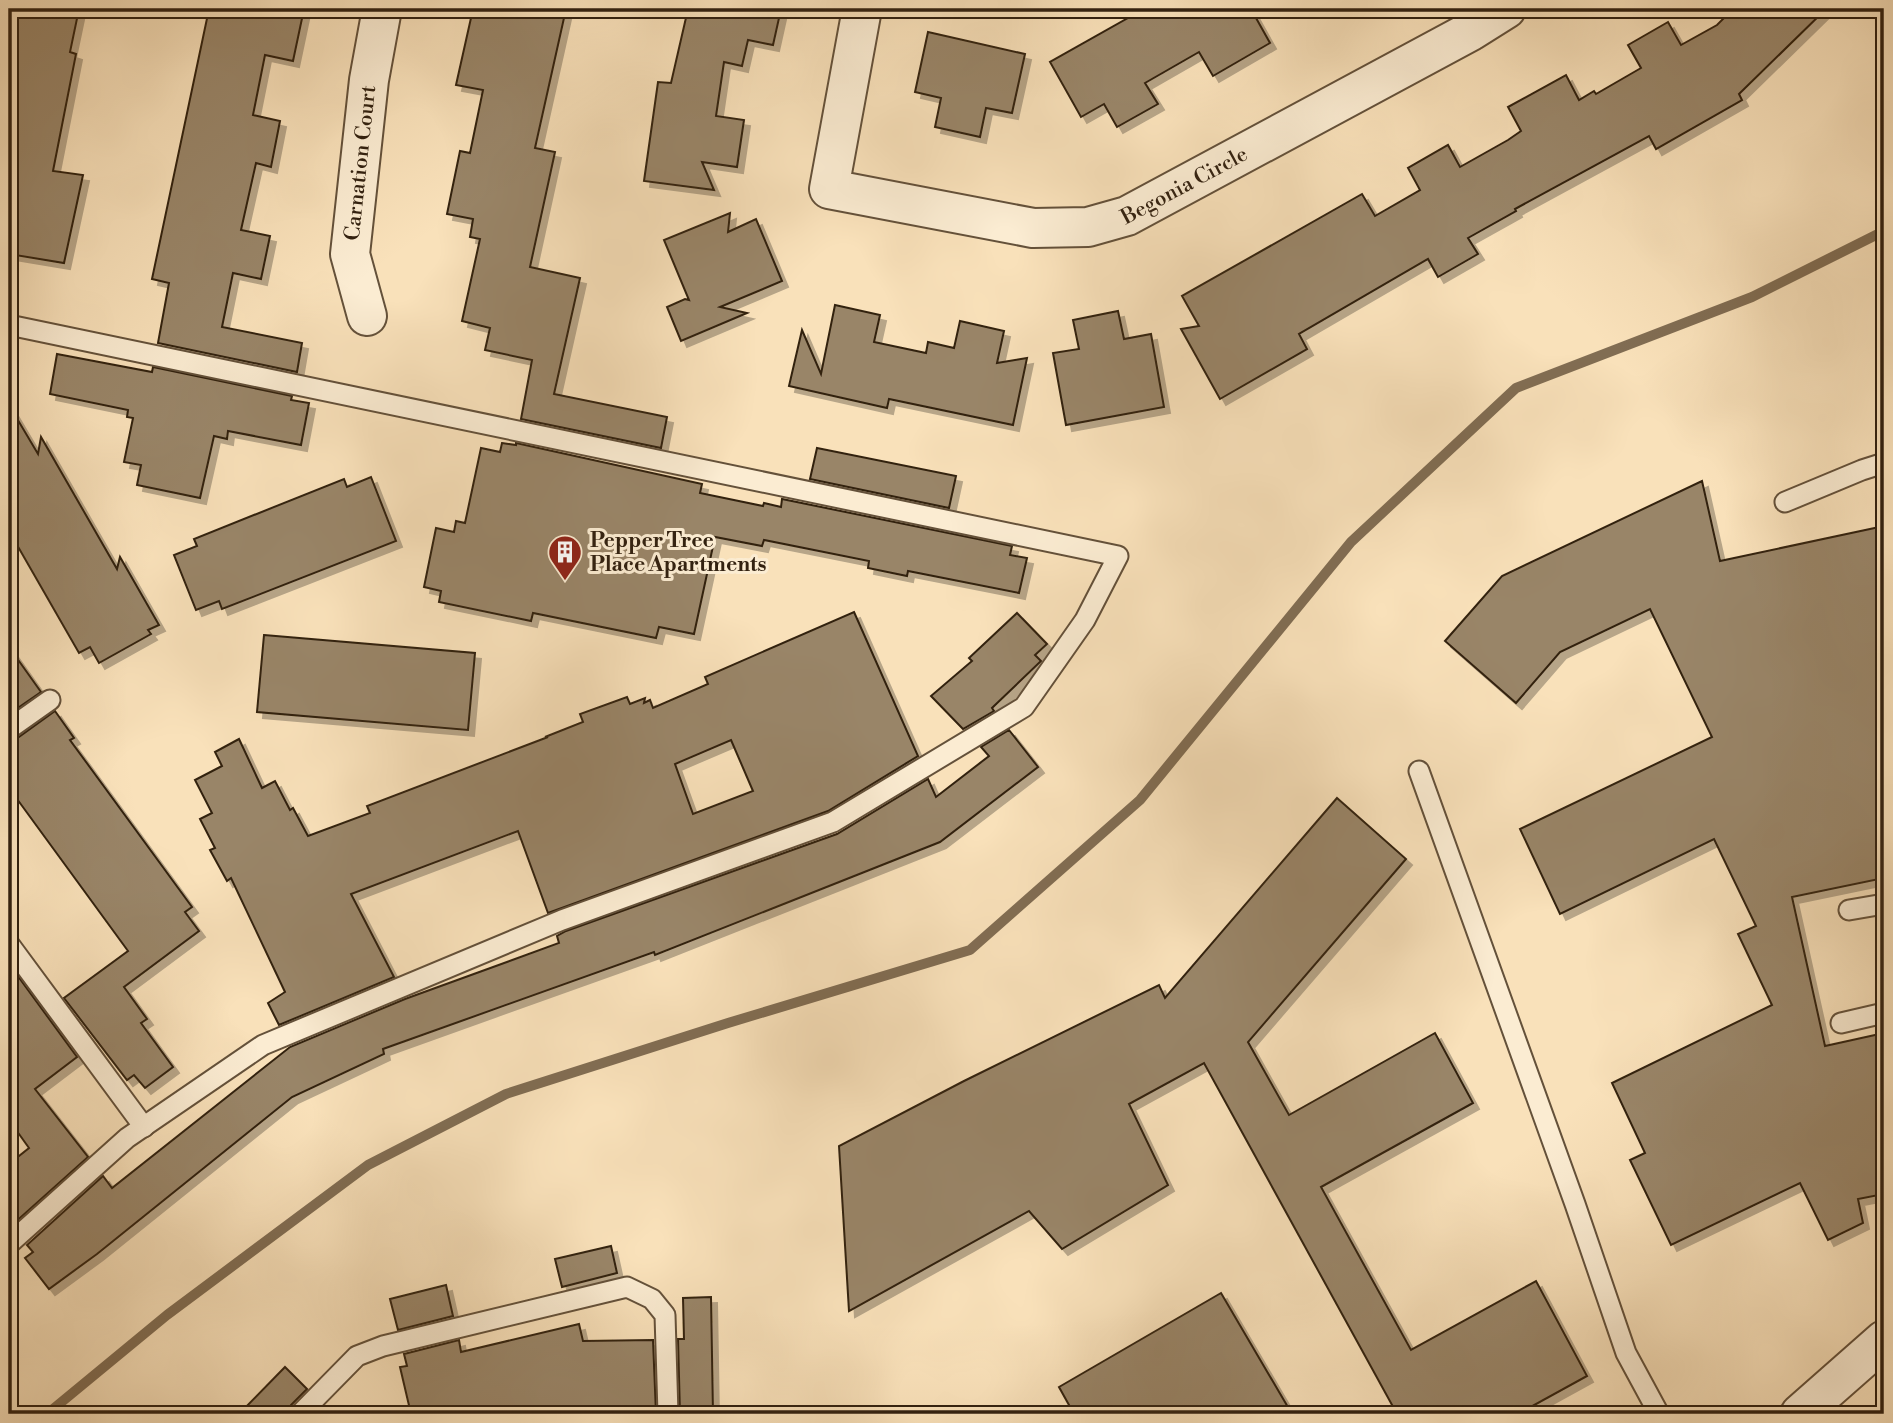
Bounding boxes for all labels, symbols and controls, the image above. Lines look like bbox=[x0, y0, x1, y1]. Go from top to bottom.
street label: Carnation Court bbox=[340, 83, 382, 242]
street label: Begonia Circle bbox=[1116, 142, 1252, 231]
place label: Pepper Tree Place Apartments bbox=[590, 528, 767, 578]
building icon: Pepper Tree Place Apartments bbox=[546, 533, 584, 582]

